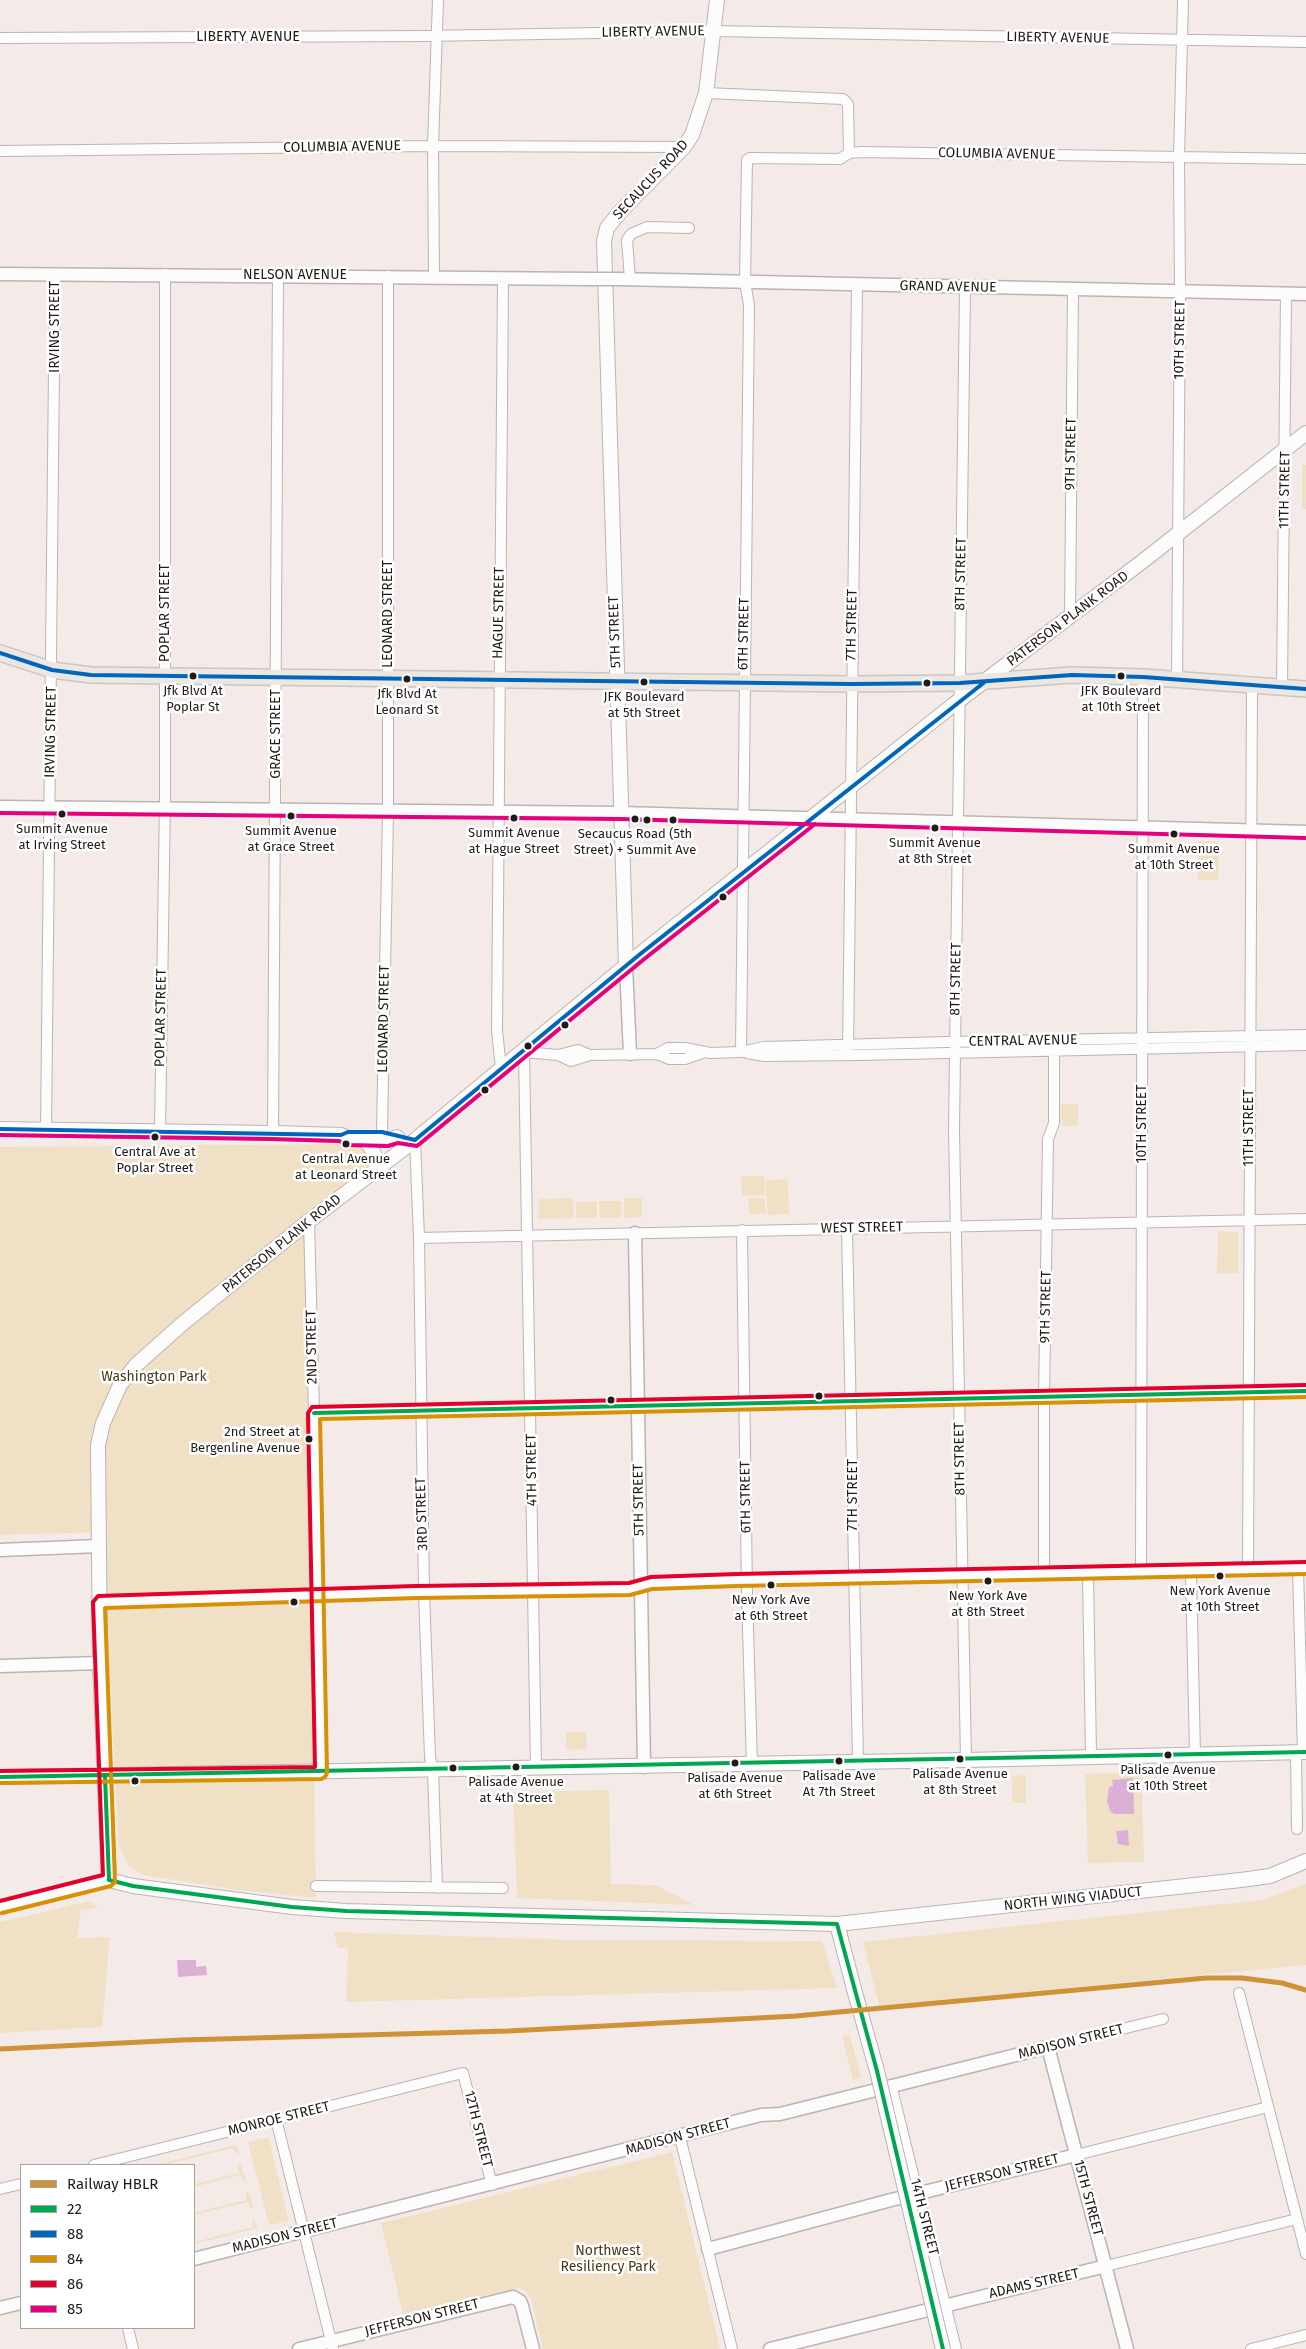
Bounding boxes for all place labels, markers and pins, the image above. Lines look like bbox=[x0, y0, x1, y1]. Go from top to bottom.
marker: Jfk Blvd At Poplar St bbox=[188, 671, 198, 681]
marker: JFK Boulevard at 10th Street bbox=[1116, 671, 1126, 681]
marker: Jfk Blvd At Leonard St bbox=[402, 674, 412, 684]
marker: JFK Boulevard at 5th Street bbox=[639, 677, 649, 687]
unlabelled marker bbox=[922, 678, 932, 688]
place label: Jfk Blvd At Poplar St bbox=[163, 683, 223, 714]
place label: JFK Boulevard at 10th Street bbox=[1081, 683, 1161, 714]
place label: Jfk Blvd At Leonard St bbox=[375, 686, 439, 717]
place label: JFK Boulevard at 5th Street bbox=[604, 689, 684, 720]
marker: Summit Avenue at Irving Street bbox=[57, 809, 67, 819]
marker: Summit Avenue at Grace Street bbox=[286, 811, 296, 821]
marker: Summit Avenue at Hague Street bbox=[509, 813, 519, 823]
marker: Secaucus Road (5th Street) + Summit Ave bbox=[630, 814, 640, 824]
unlabelled marker bbox=[642, 815, 652, 825]
unlabelled marker bbox=[668, 815, 678, 825]
place label: Summit Avenue at Irving Street bbox=[16, 821, 108, 852]
place label: Summit Avenue at Grace Street bbox=[245, 823, 337, 854]
marker: Summit Avenue at 8th Street bbox=[930, 823, 940, 833]
place label: Summit Avenue at Hague Street bbox=[468, 825, 560, 856]
place label: Secaucus Road (5th Street) + Summit Ave bbox=[574, 826, 696, 857]
marker: Summit Avenue at 10th Street bbox=[1169, 829, 1179, 839]
place label: Summit Avenue at 8th Street bbox=[889, 835, 981, 866]
place label: Summit Avenue at 10th Street bbox=[1128, 841, 1220, 872]
unlabelled marker bbox=[718, 892, 728, 902]
unlabelled marker bbox=[560, 1020, 570, 1030]
unlabelled marker bbox=[523, 1041, 533, 1051]
unlabelled marker bbox=[480, 1085, 490, 1095]
marker: Central Ave at Poplar Street bbox=[150, 1132, 160, 1142]
marker: Central Avenue at Leonard Street bbox=[341, 1139, 351, 1149]
place label: Central Ave at Poplar Street bbox=[114, 1144, 196, 1175]
place label: Central Avenue at Leonard Street bbox=[295, 1151, 397, 1182]
unlabelled marker bbox=[814, 1391, 824, 1401]
unlabelled marker bbox=[606, 1395, 616, 1405]
place label: 2nd Street at Bergenline Avenue bbox=[190, 1424, 300, 1455]
marker: 2nd Street at Bergenline Avenue bbox=[304, 1434, 314, 1444]
marker: New York Avenue at 10th Street bbox=[1215, 1571, 1225, 1581]
marker: New York Ave at 8th Street bbox=[983, 1576, 993, 1586]
marker: New York Ave at 6th Street bbox=[766, 1580, 776, 1590]
place label: New York Avenue at 10th Street bbox=[1170, 1583, 1270, 1614]
place label: New York Ave at 8th Street bbox=[949, 1588, 1027, 1619]
place label: New York Ave at 6th Street bbox=[732, 1592, 810, 1623]
unlabelled marker bbox=[289, 1597, 299, 1607]
marker: Palisade Avenue at 10th Street bbox=[1163, 1750, 1173, 1760]
marker: Palisade Avenue at 8th Street bbox=[955, 1754, 965, 1764]
marker: Palisade Ave At 7th Street bbox=[834, 1756, 844, 1766]
marker: Palisade Avenue at 6th Street bbox=[730, 1758, 740, 1768]
marker: Palisade Avenue at 4th Street bbox=[511, 1762, 521, 1772]
place label: Palisade Avenue at 10th Street bbox=[1120, 1762, 1216, 1793]
unlabelled marker bbox=[448, 1763, 458, 1773]
place label: Palisade Avenue at 8th Street bbox=[912, 1766, 1008, 1797]
place label: Palisade Ave At 7th Street bbox=[802, 1768, 876, 1799]
place label: Palisade Avenue at 6th Street bbox=[687, 1770, 783, 1801]
place label: Palisade Avenue at 4th Street bbox=[468, 1774, 564, 1805]
unlabelled marker bbox=[130, 1776, 140, 1786]

